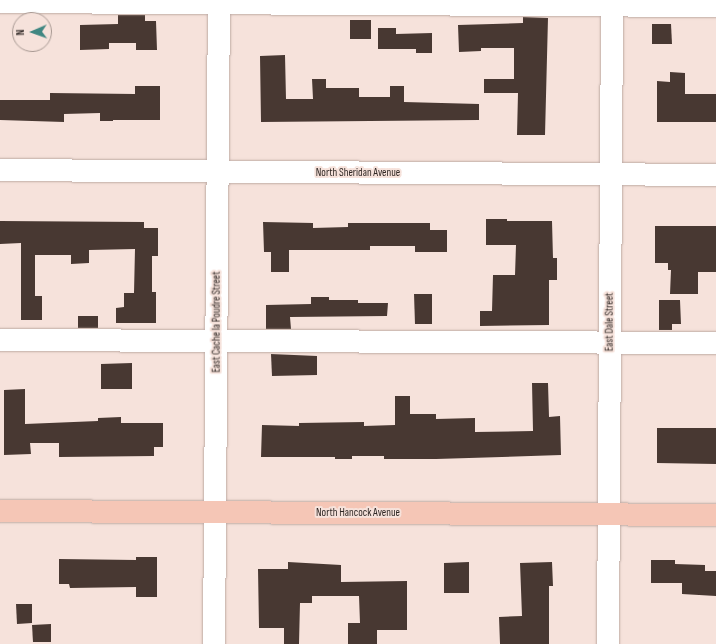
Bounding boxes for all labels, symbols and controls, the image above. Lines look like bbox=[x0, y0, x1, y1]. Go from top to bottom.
north arrow bbox=[12, 12, 52, 52]
text: N bbox=[14, 29, 27, 36]
street label: North Sheridan Avenue bbox=[316, 166, 400, 180]
street label: East Cache la Poudre Street bbox=[210, 271, 224, 373]
street label: East Dale Street bbox=[603, 293, 617, 351]
street label: North Hancock Avenue bbox=[316, 506, 400, 520]

